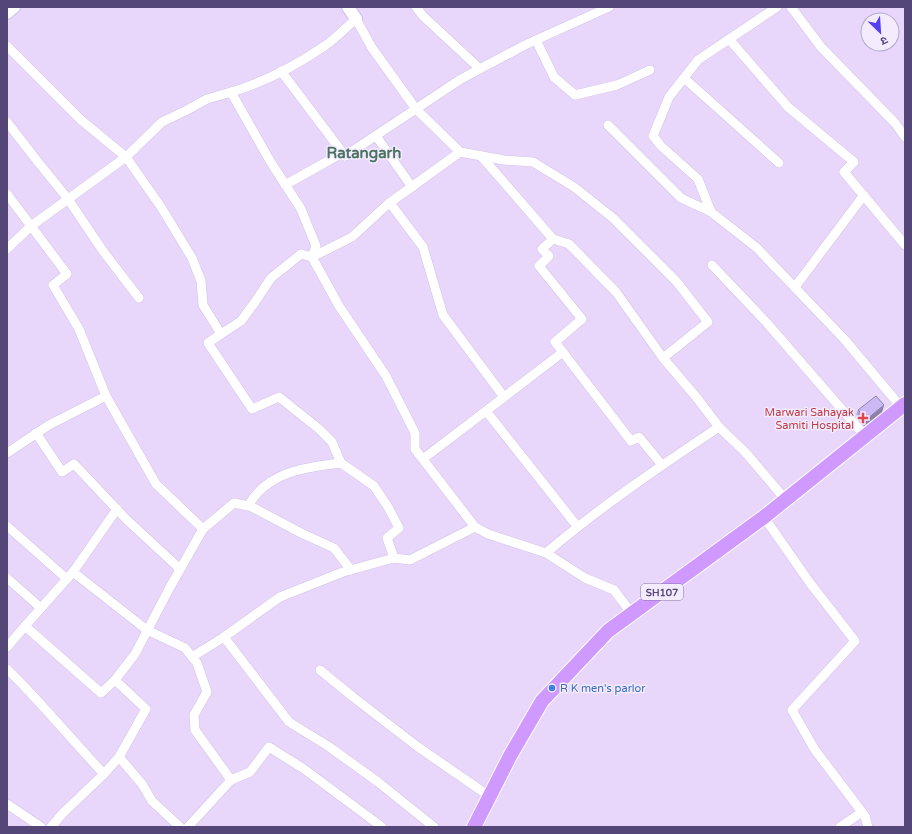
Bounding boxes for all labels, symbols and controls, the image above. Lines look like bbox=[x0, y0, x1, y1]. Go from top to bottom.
north arrow bbox=[860, 12, 900, 52]
text: उ bbox=[878, 33, 890, 48]
district label: Ratangarh bbox=[326, 144, 402, 163]
place label: Marwari Sahayak Samiti Hospital bbox=[765, 406, 854, 432]
marker: Marwari Sahayak Samiti Hospital bbox=[857, 412, 869, 424]
road number: SH107 bbox=[641, 584, 683, 600]
place label: R K men's parlor bbox=[560, 682, 646, 695]
marker: R K men's parlor bbox=[547, 683, 557, 693]

